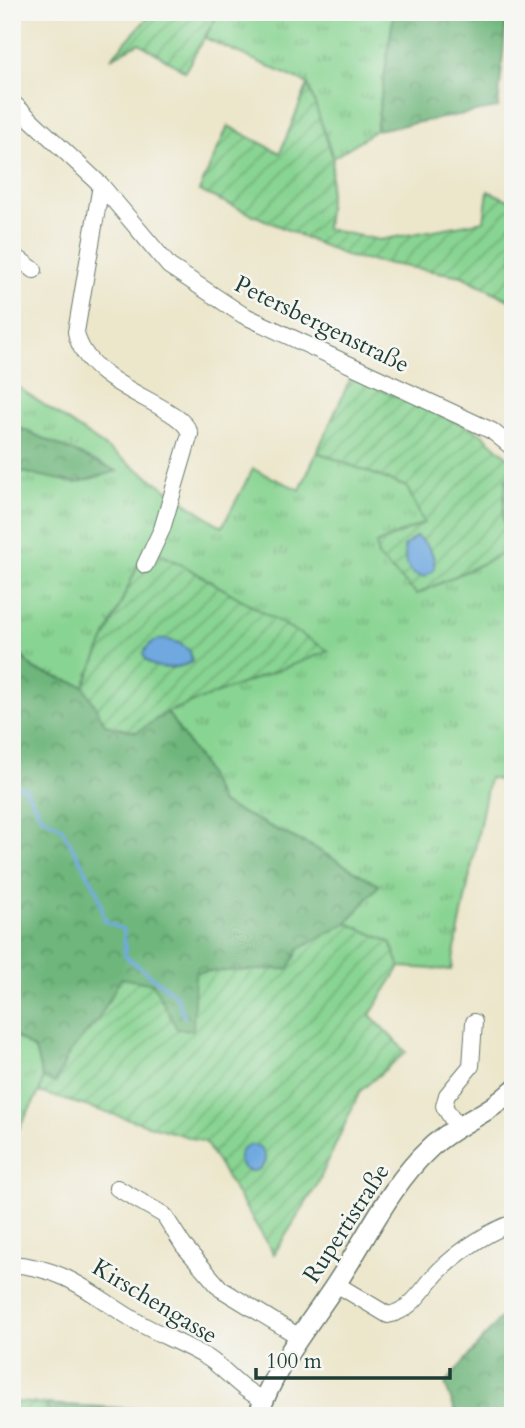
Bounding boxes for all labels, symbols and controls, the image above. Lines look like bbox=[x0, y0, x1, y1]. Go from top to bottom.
street label: Petersbergenstraße bbox=[229, 268, 415, 381]
street label: Rupertistraße bbox=[295, 1157, 397, 1289]
street label: Kirschengasse bbox=[86, 1251, 224, 1352]
scale bar bbox=[256, 1337, 450, 1381]
text: 100 m bbox=[266, 1347, 322, 1376]

